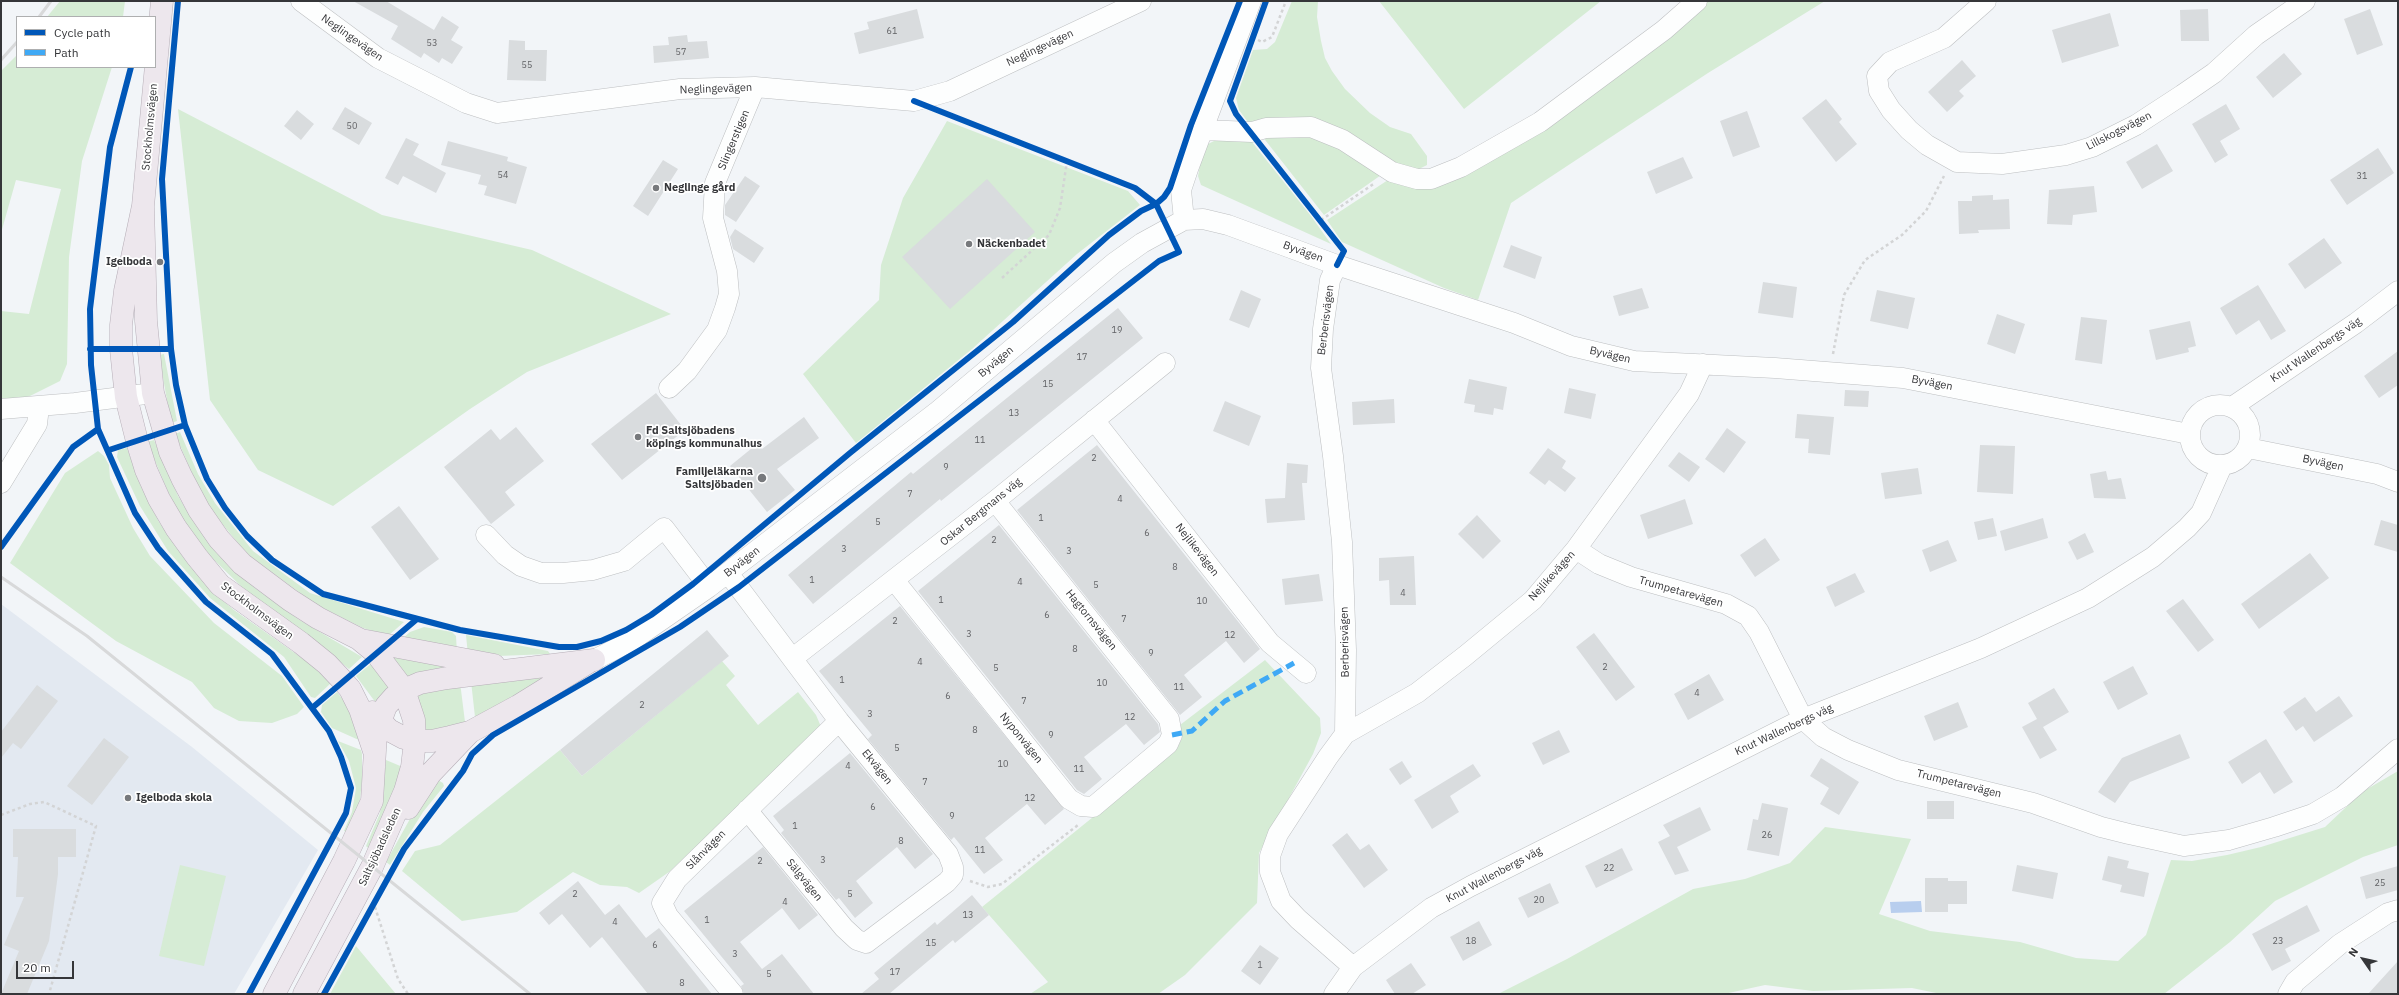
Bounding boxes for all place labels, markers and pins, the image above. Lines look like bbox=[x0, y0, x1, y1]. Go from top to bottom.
place label: Neglinge gård bbox=[664, 181, 735, 195]
marker: Neglinge gård bbox=[651, 183, 661, 193]
place label: Näckenbadet bbox=[977, 237, 1046, 251]
marker: Näckenbadet bbox=[964, 239, 974, 249]
place label: Igelboda bbox=[106, 255, 152, 269]
marker: Igelboda bbox=[155, 257, 165, 267]
place label: Fd Saltsjöbadens köpings kommunalhus bbox=[646, 424, 762, 450]
marker: Fd Saltsjöbadens köpings kommunalhus bbox=[633, 432, 643, 442]
place label: Familjeläkarna Saltsjöbaden bbox=[676, 465, 753, 491]
marker: Familjeläkarna Saltsjöbaden bbox=[756, 472, 768, 484]
place label: Igelboda skola bbox=[136, 791, 212, 805]
marker: Igelboda skola bbox=[123, 793, 133, 803]

